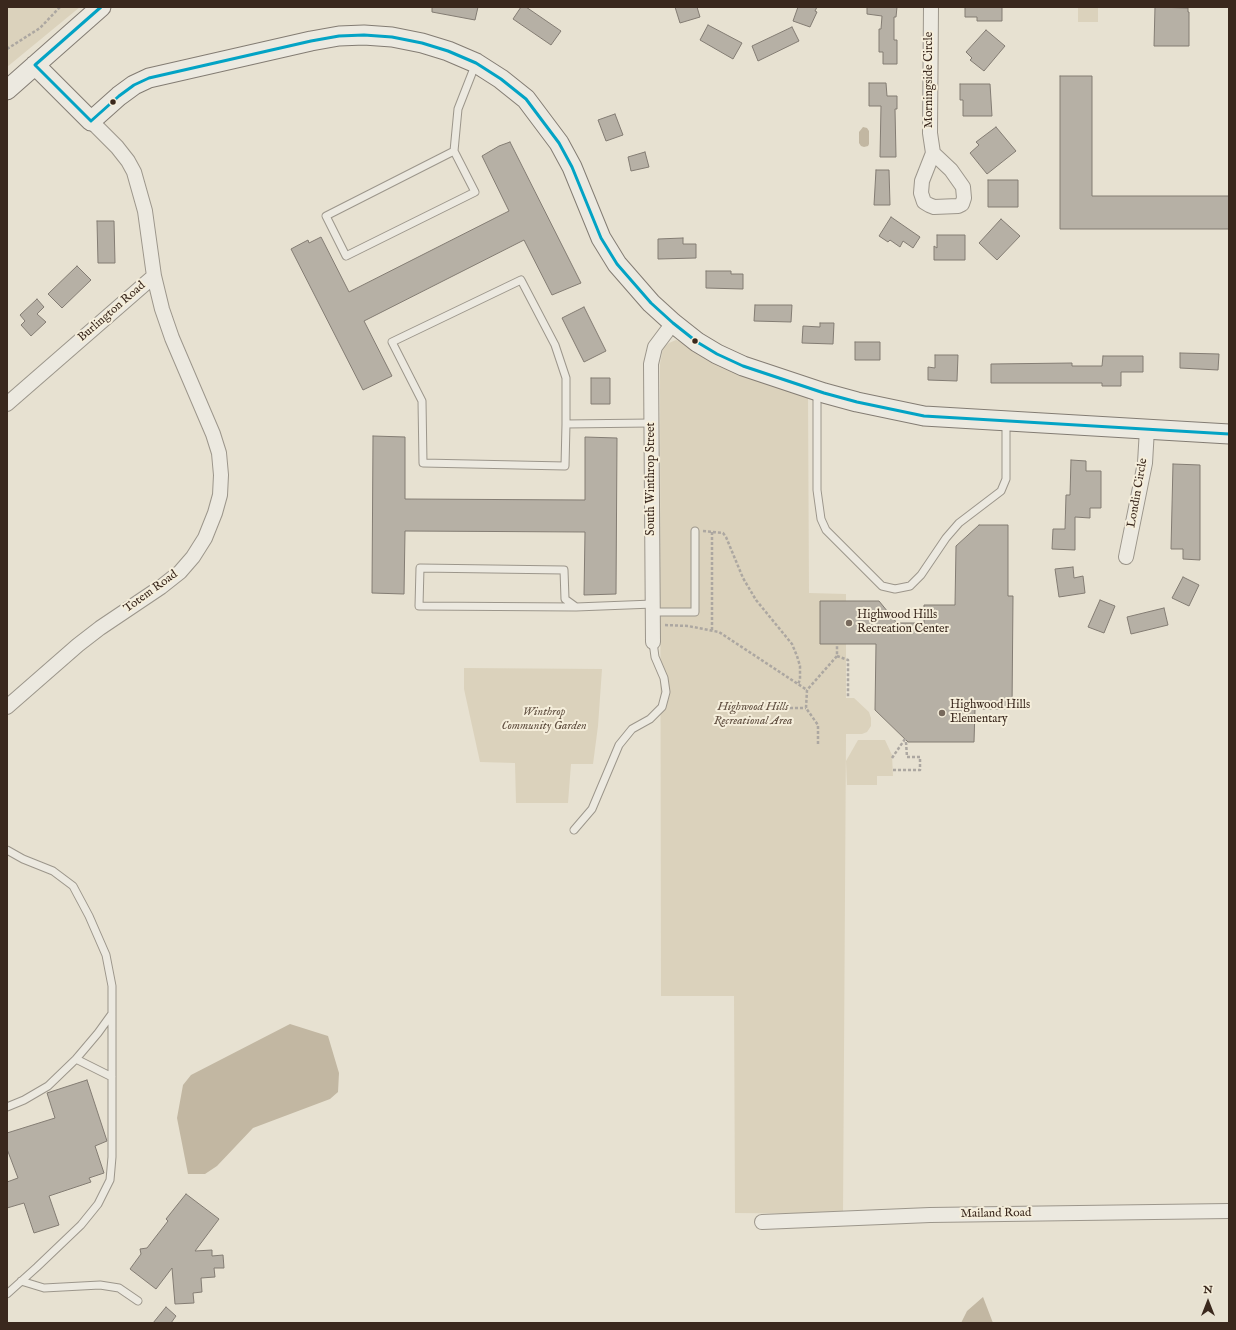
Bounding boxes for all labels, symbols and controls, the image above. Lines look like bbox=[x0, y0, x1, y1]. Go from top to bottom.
street label: Morningside Circle bbox=[923, 32, 937, 128]
unlabelled marker bbox=[108, 97, 118, 107]
street label: Burlington Road bbox=[75, 279, 149, 345]
unlabelled marker bbox=[690, 336, 700, 346]
street label: South Winthrop Street bbox=[645, 422, 659, 536]
street label: Londin Circle bbox=[1125, 457, 1151, 529]
street label: Totem Road bbox=[121, 568, 181, 616]
place label: Highwood Hills Recreation Center bbox=[857, 609, 949, 637]
marker: Highwood Hills Recreation Center bbox=[844, 618, 854, 628]
place label: Highwood Hills Elementary bbox=[950, 699, 1030, 727]
park label: Highwood Hills Recreational Area bbox=[714, 701, 792, 729]
park label: Winthrop Community Garden bbox=[501, 706, 587, 734]
marker: Highwood Hills Elementary bbox=[937, 708, 947, 718]
street label: Mailand Road bbox=[961, 1206, 1031, 1222]
north arrow bbox=[1188, 1282, 1228, 1322]
text: N bbox=[1203, 1283, 1213, 1297]

